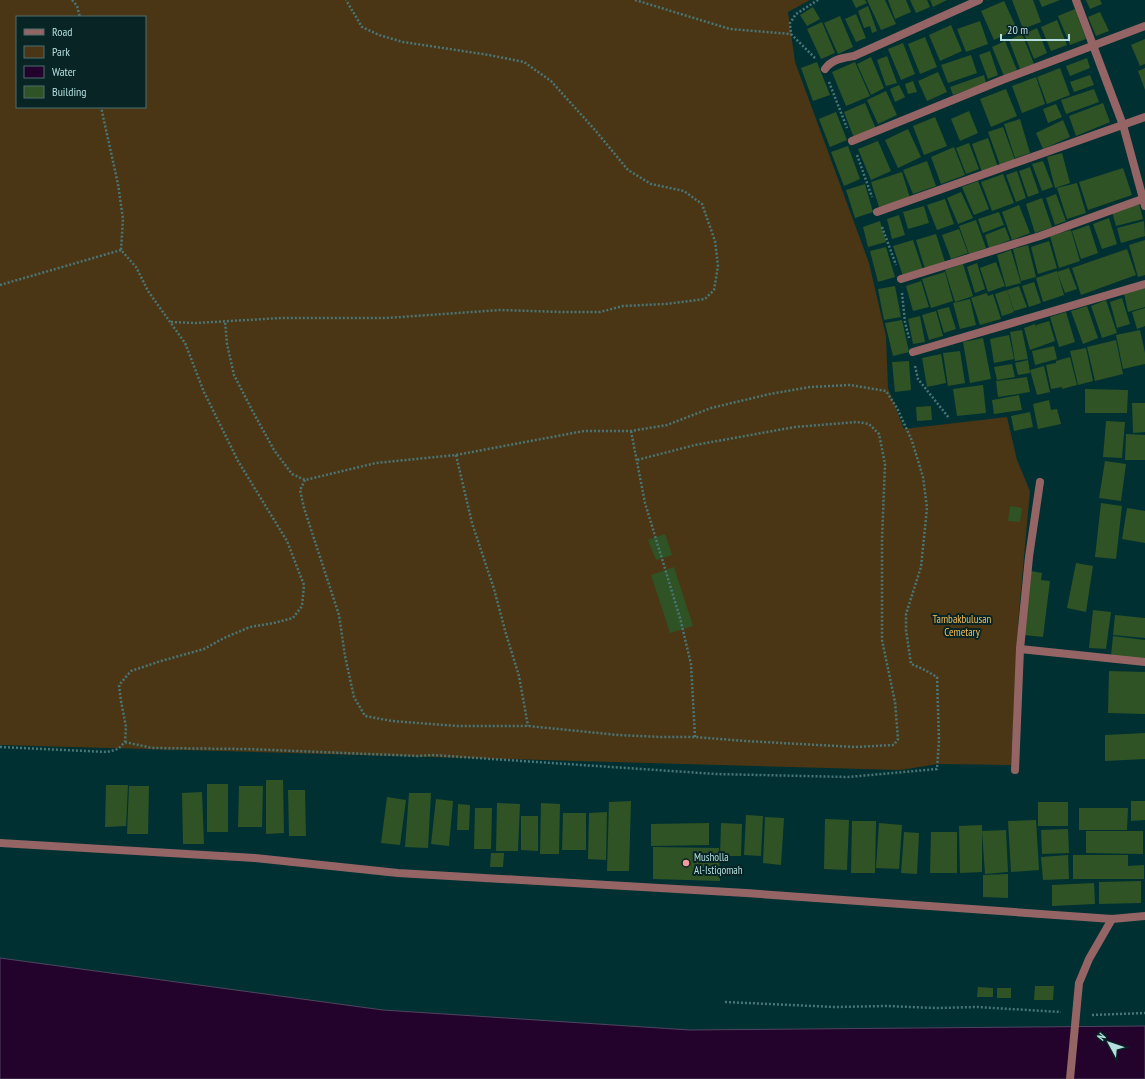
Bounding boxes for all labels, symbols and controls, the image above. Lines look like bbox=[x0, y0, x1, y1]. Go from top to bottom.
legend bbox=[16, 16, 146, 108]
scale bar bbox=[1001, 16, 1069, 42]
text: 20 m bbox=[1007, 22, 1028, 37]
text: Road bbox=[52, 24, 72, 39]
text: Park bbox=[52, 44, 70, 59]
text: Water bbox=[52, 64, 77, 79]
text: Building bbox=[52, 84, 87, 99]
park label: Tambakbulusan Cemetary bbox=[933, 612, 992, 639]
place label: Musholla Al-Istiqomah bbox=[694, 850, 743, 877]
marker: Musholla Al-Istiqomah bbox=[681, 858, 691, 868]
north arrow bbox=[1089, 1023, 1129, 1063]
text: N bbox=[1094, 1030, 1109, 1043]

